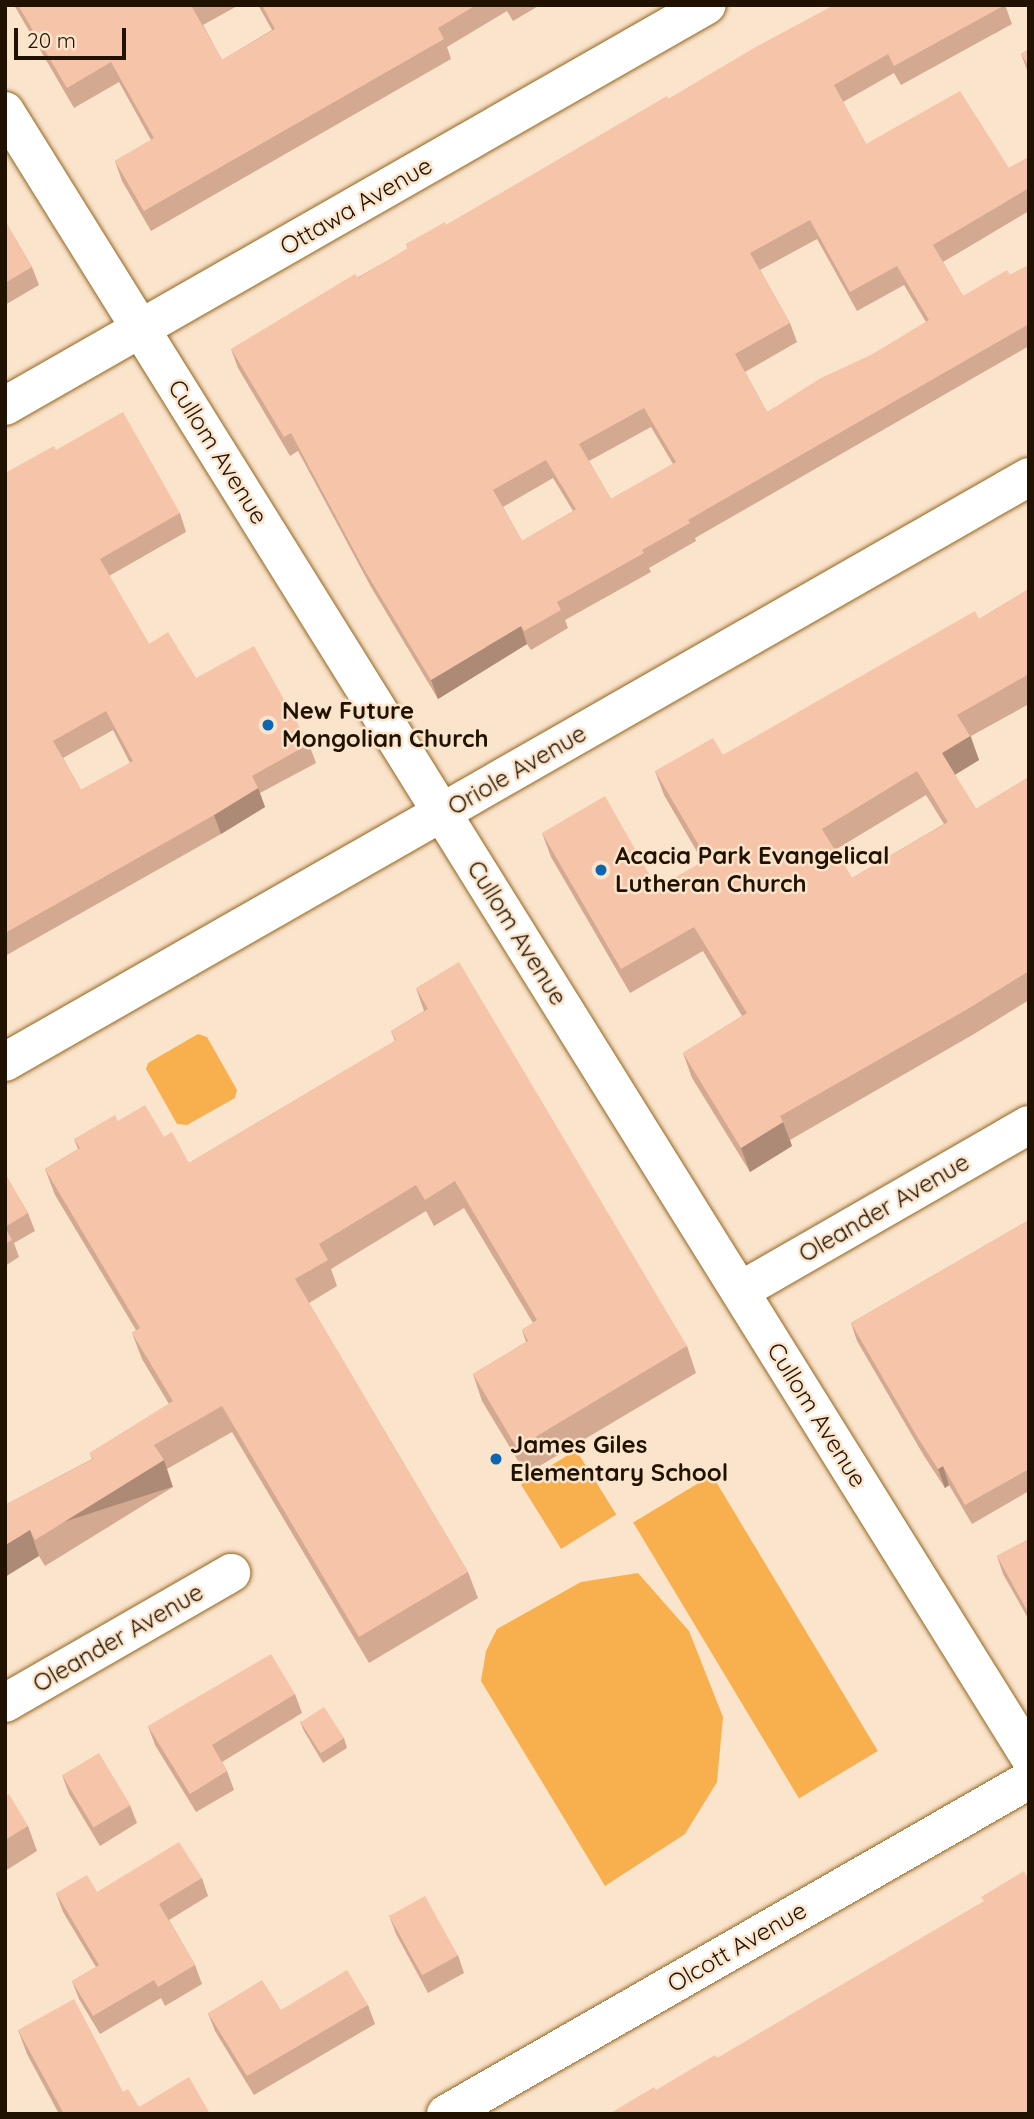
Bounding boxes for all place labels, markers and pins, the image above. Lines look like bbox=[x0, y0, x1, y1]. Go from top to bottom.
place label: New Future Mongolian Church bbox=[282, 697, 489, 753]
marker: New Future Mongolian Church bbox=[260, 717, 276, 733]
place label: Acacia Park Evangelical Lutheran Church bbox=[615, 842, 889, 898]
marker: Acacia Park Evangelical Lutheran Church bbox=[593, 862, 609, 878]
place label: James Giles Elementary School bbox=[510, 1431, 728, 1487]
marker: James Giles Elementary School bbox=[488, 1451, 504, 1467]

